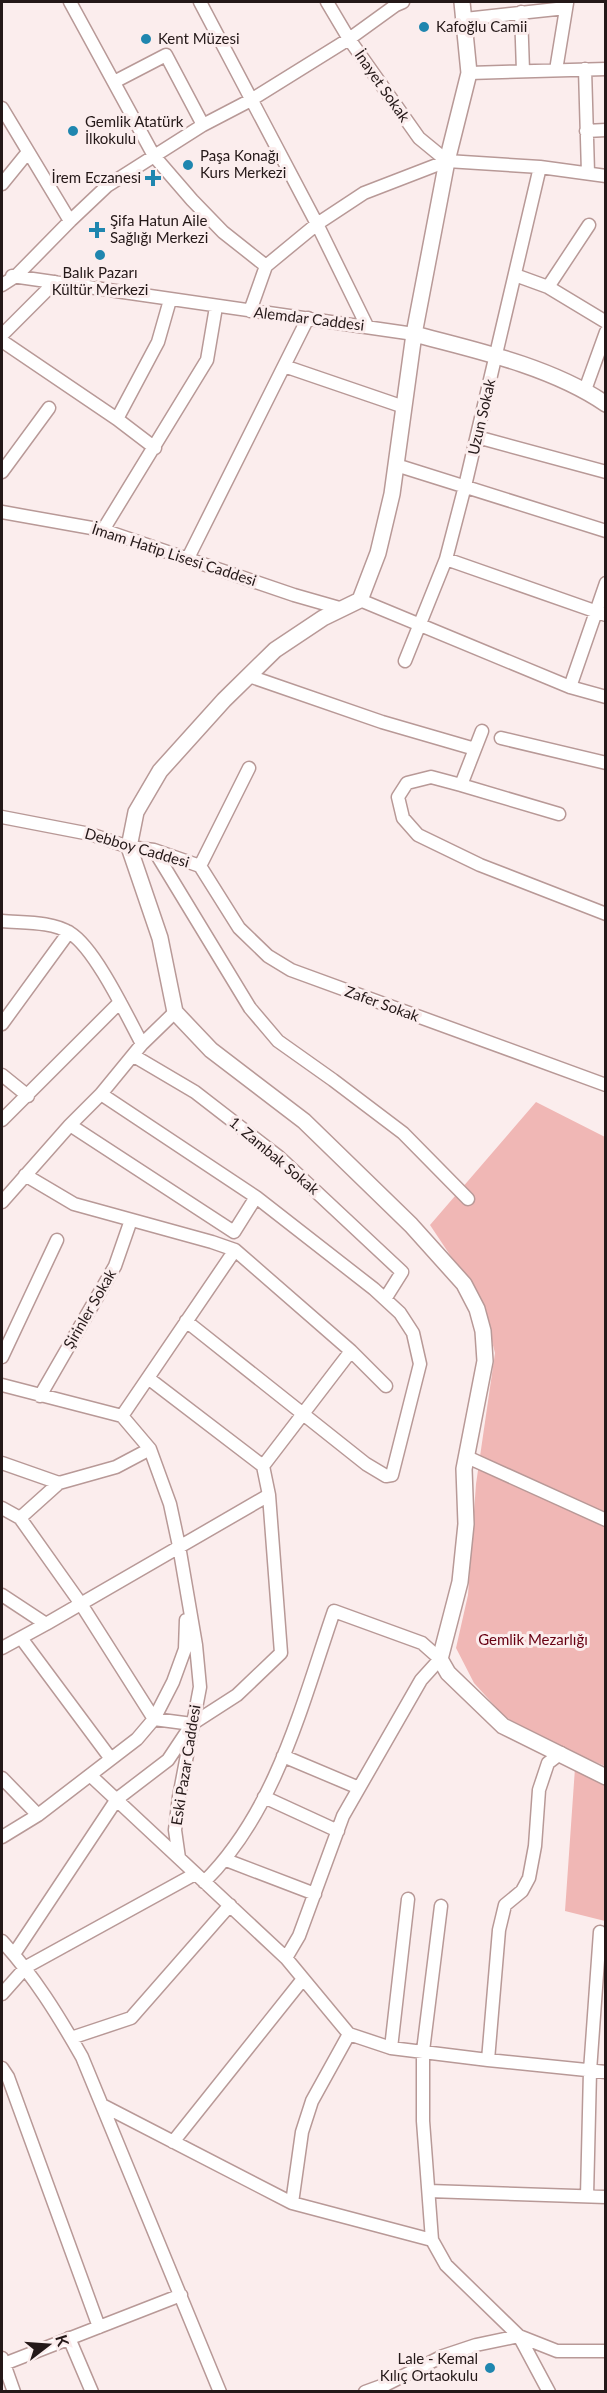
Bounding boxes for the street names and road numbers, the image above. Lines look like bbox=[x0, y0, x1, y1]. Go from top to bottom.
street label: İnayet Sokak bbox=[351, 46, 414, 125]
street label: Alemdar Caddesi bbox=[253, 302, 365, 334]
street label: Uzun Sokak bbox=[464, 377, 499, 457]
street label: İmam Hatip Lisesi Caddesi bbox=[90, 519, 259, 589]
street label: Debboy Caddesi bbox=[83, 824, 192, 871]
street label: Zafer Sokak bbox=[343, 981, 422, 1025]
street label: 1. Zambak Sokak bbox=[226, 1113, 323, 1198]
street label: Şirinler Sokak bbox=[59, 1265, 119, 1351]
street label: Eski Pazar Caddesi bbox=[167, 1703, 203, 1826]

